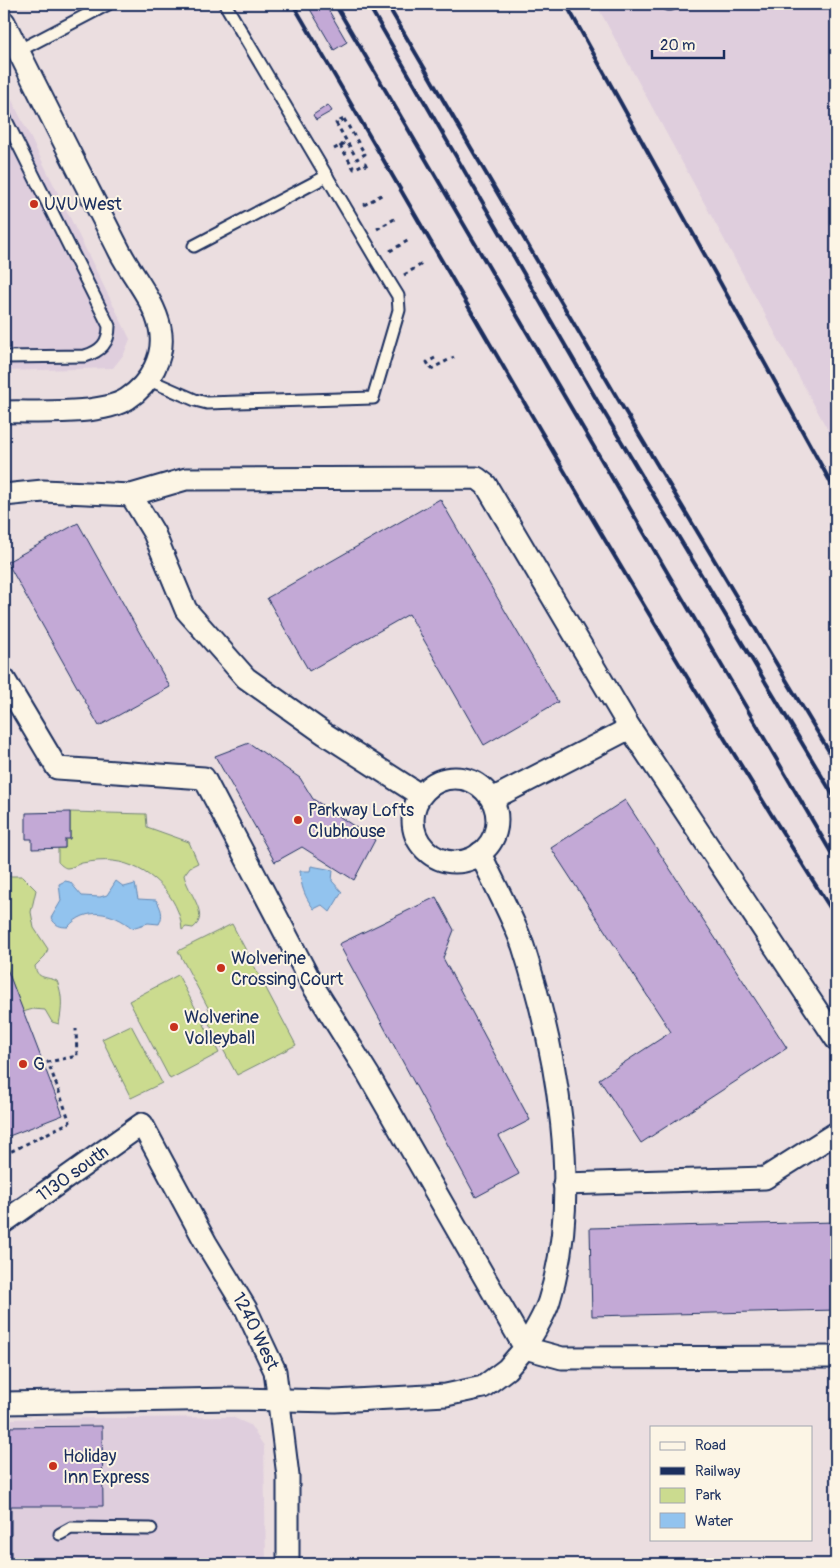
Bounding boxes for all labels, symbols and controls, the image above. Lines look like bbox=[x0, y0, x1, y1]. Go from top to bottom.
scale bar bbox=[652, 28, 725, 60]
text: 20 m bbox=[660, 36, 695, 55]
place label: UVU West bbox=[44, 193, 123, 216]
marker: UVU West bbox=[28, 198, 40, 210]
place label: Parkway Lofts Clubhouse bbox=[308, 799, 414, 843]
marker: Parkway Lofts Clubhouse bbox=[292, 814, 304, 826]
place label: Wolverine Crossing Court bbox=[231, 947, 344, 991]
marker: Wolverine Crossing Court bbox=[215, 962, 227, 974]
place label: Wolverine Volleyball bbox=[184, 1006, 259, 1050]
marker: Wolverine Volleyball bbox=[168, 1021, 180, 1033]
place label: G bbox=[33, 1053, 45, 1076]
marker: G bbox=[17, 1058, 29, 1070]
street label: 1130 south bbox=[32, 1140, 113, 1207]
street label: 1240 West bbox=[227, 1289, 284, 1375]
legend bbox=[650, 1426, 812, 1540]
text: Road bbox=[695, 1436, 726, 1455]
place label: Holiday Inn Express bbox=[63, 1445, 149, 1489]
marker: Holiday Inn Express bbox=[47, 1460, 59, 1472]
text: Railway bbox=[695, 1462, 741, 1481]
text: Park bbox=[695, 1486, 722, 1505]
text: Water bbox=[695, 1512, 734, 1531]

